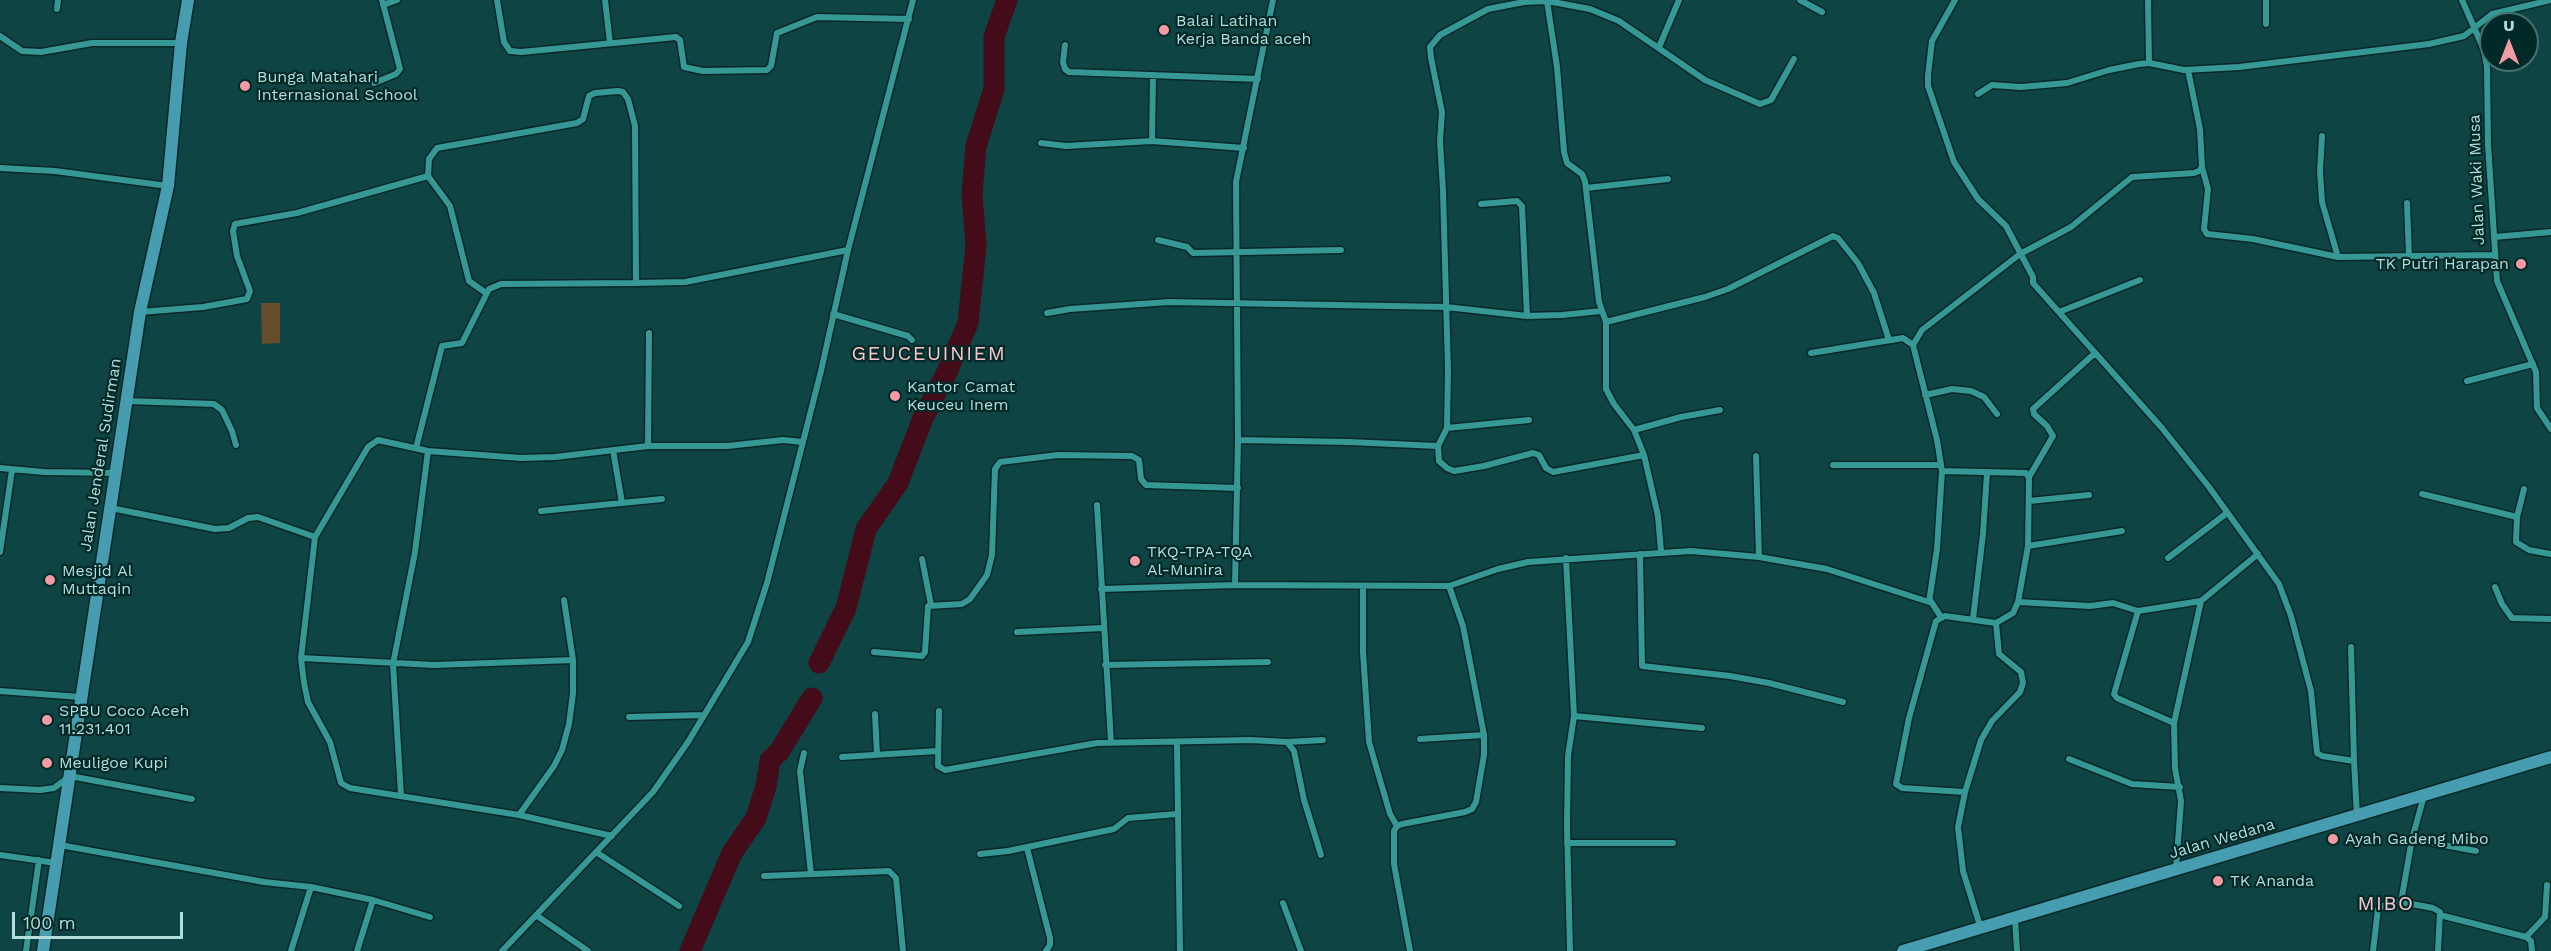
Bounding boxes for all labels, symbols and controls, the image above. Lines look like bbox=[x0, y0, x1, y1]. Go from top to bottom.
place label: Balai Latihan Kerja Banda aceh bbox=[1176, 11, 1311, 49]
north arrow bbox=[2479, 12, 2539, 72]
text: U bbox=[2503, 16, 2515, 35]
marker: Balai Latihan Kerja Banda aceh bbox=[1157, 23, 1171, 37]
place label: Bunga Matahari Internasional School bbox=[257, 67, 418, 105]
marker: Bunga Matahari Internasional School bbox=[238, 79, 252, 93]
street label: Jalan Waki Musa bbox=[2465, 114, 2489, 246]
place label: TK Putri Harapan bbox=[2376, 254, 2509, 274]
marker: TK Putri Harapan bbox=[2514, 257, 2528, 271]
district label: GEUCEUINIEM bbox=[852, 342, 1006, 366]
street label: Jalan Jenderal Sudirman bbox=[76, 357, 126, 553]
place label: Kantor Camat Keuceu Inem bbox=[907, 377, 1015, 415]
marker: Kantor Camat Keuceu Inem bbox=[888, 389, 902, 403]
place label: TKQ-TPA-TQA Al-Munira bbox=[1147, 542, 1252, 580]
marker: TKQ-TPA-TQA Al-Munira bbox=[1128, 554, 1142, 568]
place label: Mesjid Al Muttaqin bbox=[62, 561, 133, 599]
marker: Mesjid Al Muttaqin bbox=[43, 573, 57, 587]
place label: SPBU Coco Aceh 11.231.401 bbox=[59, 701, 189, 739]
marker: SPBU Coco Aceh 11.231.401 bbox=[40, 713, 54, 727]
place label: Meuligoe Kupi bbox=[59, 753, 168, 773]
marker: Meuligoe Kupi bbox=[40, 756, 54, 770]
street label: Jalan Wedana bbox=[2167, 815, 2277, 863]
place label: Ayah Gadeng Mibo bbox=[2345, 829, 2489, 849]
marker: Ayah Gadeng Mibo bbox=[2326, 832, 2340, 846]
place label: TK Ananda bbox=[2230, 871, 2314, 891]
marker: TK Ananda bbox=[2211, 874, 2225, 888]
district label: MIBO bbox=[2357, 892, 2415, 916]
scale bar bbox=[15, 900, 186, 938]
text: 100 m bbox=[23, 912, 76, 933]

